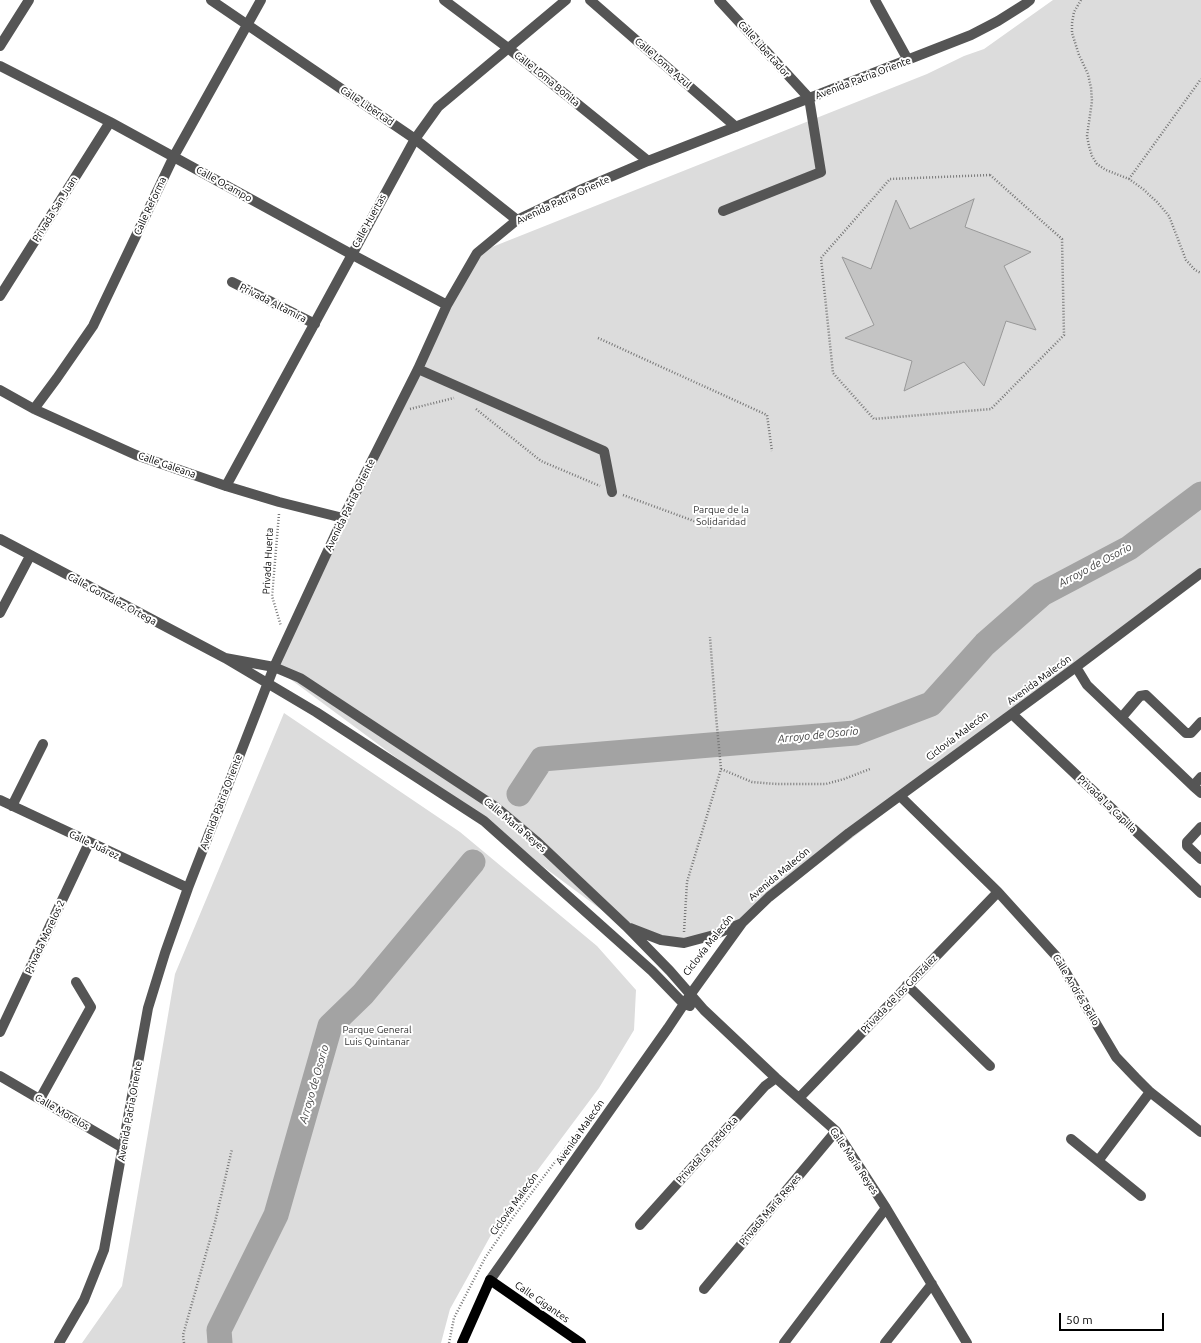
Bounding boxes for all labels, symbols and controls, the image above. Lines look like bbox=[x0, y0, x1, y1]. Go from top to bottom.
street label: Calle Libertador bbox=[736, 18, 792, 80]
street label: Calle Loma Azul bbox=[632, 35, 694, 91]
street label: Calle Loma Bonita bbox=[512, 49, 582, 109]
street label: Avenida Patria Oriente bbox=[814, 54, 912, 102]
street label: Calle Libertad bbox=[338, 84, 396, 128]
street label: Calle Ocampo bbox=[194, 164, 254, 204]
street label: Avenida Patria Oriente bbox=[515, 173, 611, 227]
street label: Privada San Juan bbox=[30, 174, 80, 244]
street label: Calle Reforma bbox=[131, 175, 169, 237]
street label: Calle Huertas bbox=[349, 192, 389, 250]
street label: Privada Altamira bbox=[237, 281, 309, 325]
street label: Calle Galeana bbox=[137, 450, 197, 480]
street label: Avenida Patria Oriente bbox=[322, 457, 378, 553]
park label: Parque de la Solidaridad bbox=[693, 504, 749, 528]
street label: Privada Huerta bbox=[260, 527, 276, 595]
water label: Arroyo de Osorio bbox=[1056, 540, 1134, 590]
street label: Calle González Ortega bbox=[65, 570, 159, 628]
street label: Avenida Malecón bbox=[1005, 653, 1073, 707]
street label: Ciclovía Malecón bbox=[924, 709, 990, 763]
water label: Arroyo de Osorio bbox=[777, 724, 859, 746]
street label: Avenida Patria Oriente bbox=[197, 753, 245, 851]
street label: Privada La Capilla bbox=[1075, 773, 1139, 835]
street label: Calle María Reyes bbox=[481, 795, 549, 855]
street label: Calle Juárez bbox=[67, 828, 121, 862]
street label: Avenida Malecón bbox=[746, 845, 812, 903]
street label: Privada Morelos 2 bbox=[23, 898, 67, 976]
street label: Ciclovía Malecón bbox=[680, 912, 736, 978]
street label: Privada de los González bbox=[858, 952, 940, 1036]
street label: Calle Andrés Bello bbox=[1050, 952, 1102, 1028]
park label: Parque General Luis Quintanar bbox=[342, 1024, 412, 1048]
water label: Arroyo de Osorio bbox=[296, 1043, 332, 1125]
street label: Avenida Patria Oriente bbox=[115, 1060, 145, 1162]
street label: Calle Morelos bbox=[33, 1092, 91, 1132]
street label: Avenida Malecón bbox=[553, 1097, 607, 1167]
street label: Privada La Piedrota bbox=[674, 1114, 740, 1186]
street label: Calle María Reyes bbox=[827, 1125, 881, 1197]
street label: Ciclovía Malecón bbox=[487, 1170, 541, 1238]
street label: Privada María Reyes bbox=[737, 1172, 803, 1248]
street label: Calle Gigantes bbox=[512, 1279, 572, 1325]
scale bar bbox=[1061, 1305, 1166, 1331]
text: 50 m bbox=[1066, 1313, 1093, 1326]

